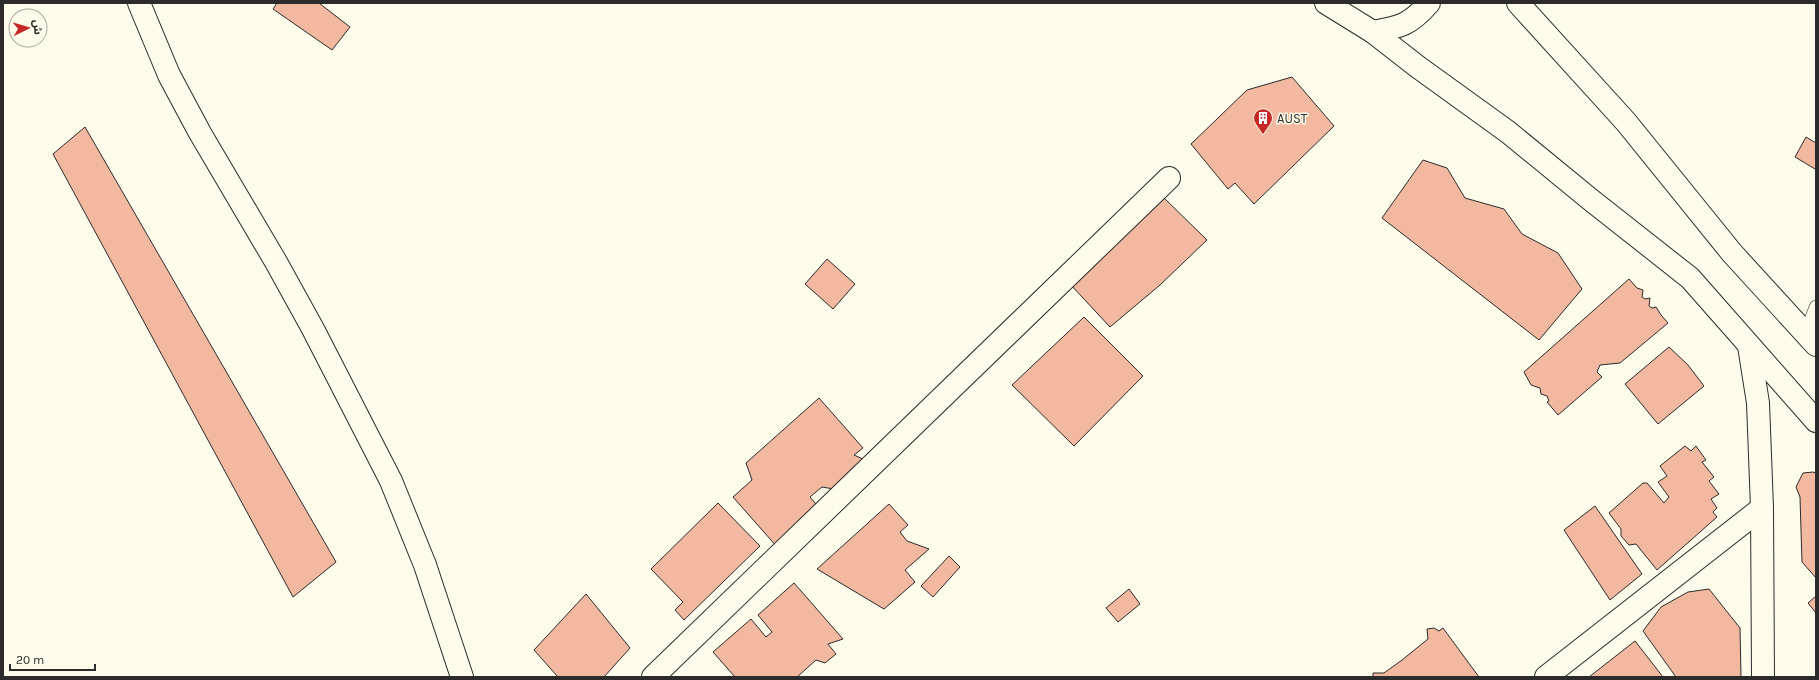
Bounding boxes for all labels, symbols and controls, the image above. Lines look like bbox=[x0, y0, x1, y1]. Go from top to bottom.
north arrow bbox=[8, 8, 48, 48]
text: ش bbox=[30, 19, 45, 35]
building icon: AUST bbox=[1252, 107, 1274, 135]
place label: AUST bbox=[1277, 111, 1308, 126]
scale bar bbox=[10, 646, 95, 672]
text: 20 m bbox=[16, 653, 44, 667]

